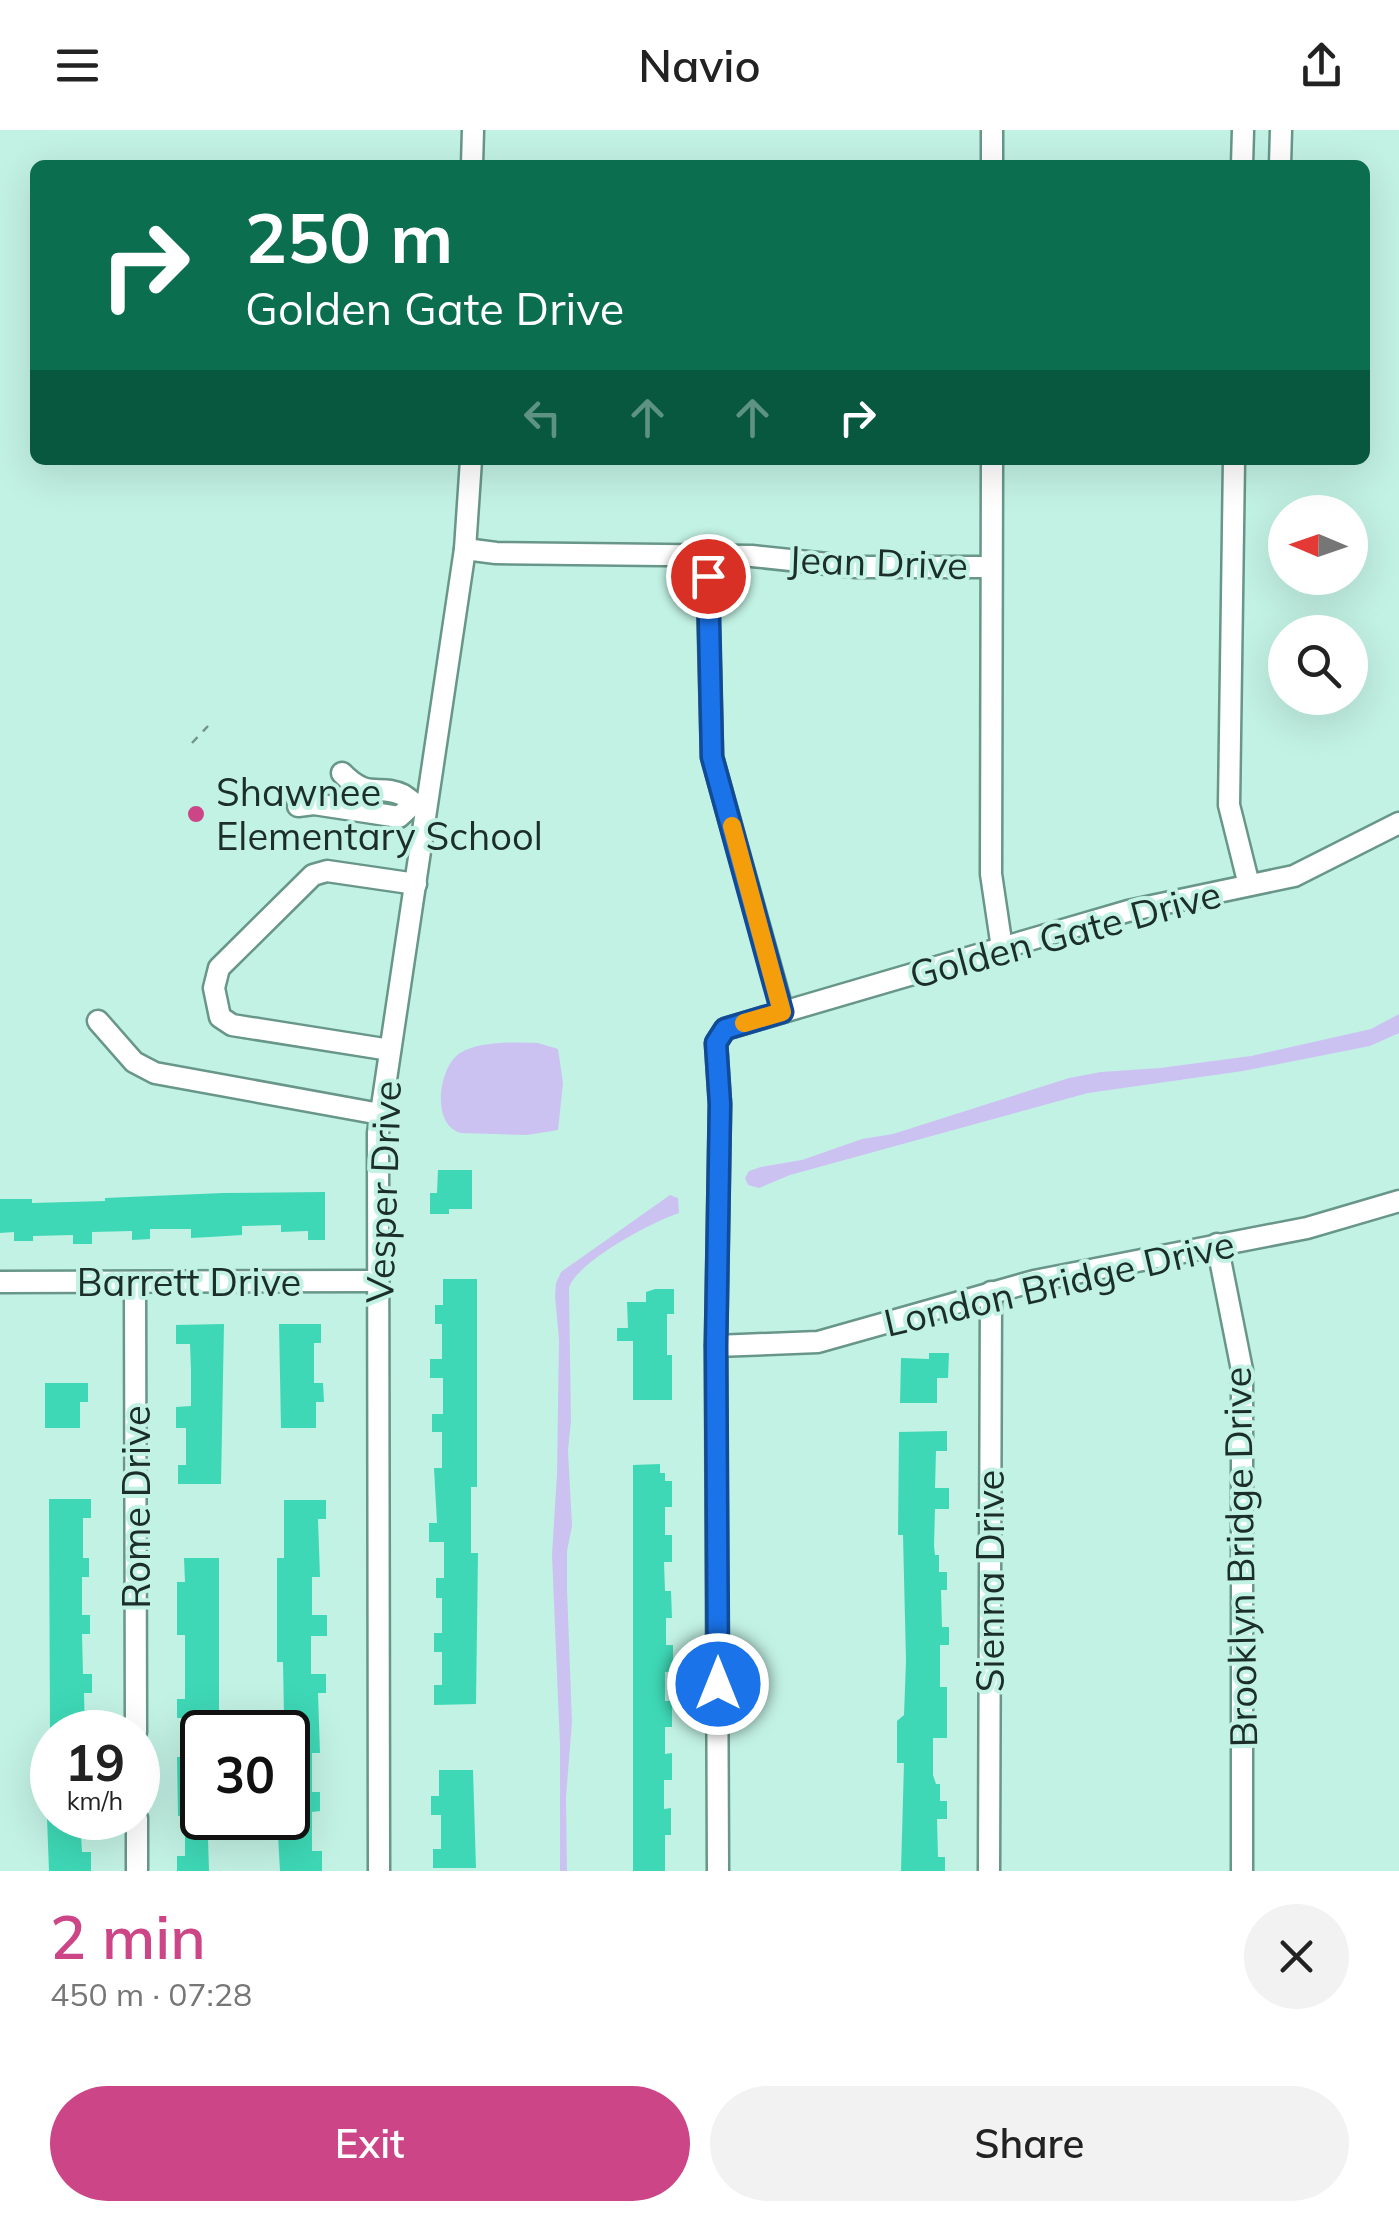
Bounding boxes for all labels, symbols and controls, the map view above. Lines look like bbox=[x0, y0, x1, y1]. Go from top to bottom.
text: Navio bbox=[638, 37, 761, 93]
icon: menu bbox=[50, 38, 105, 93]
icon: share bbox=[1294, 38, 1349, 93]
text: 250 m bbox=[245, 193, 453, 281]
icon: right bbox=[80, 200, 210, 330]
text: Golden Gate Drive bbox=[245, 280, 624, 336]
icon: left bbox=[515, 390, 570, 445]
icon: ahead bbox=[620, 390, 675, 445]
icon: ahead bbox=[725, 390, 780, 445]
icon: right bbox=[830, 390, 885, 445]
north arrow bbox=[1268, 495, 1368, 595]
map controls bbox=[1268, 495, 1368, 715]
pin bbox=[666, 534, 751, 619]
street label: Jean Drive bbox=[787, 535, 969, 589]
icon: arrive bbox=[681, 549, 736, 604]
button: search bbox=[1268, 615, 1368, 715]
place label: Shawnee Elementary School bbox=[216, 768, 543, 860]
marker: Shawnee Elementary School bbox=[185, 803, 207, 825]
street label: Golden Gate Drive bbox=[904, 869, 1226, 999]
street label: Vesper Drive bbox=[355, 1080, 411, 1304]
street label: London Bridge Drive bbox=[879, 1219, 1239, 1347]
street label: Barrett Drive bbox=[77, 1258, 301, 1306]
street label: Brooklyn Bridge Drive bbox=[1213, 1366, 1267, 1748]
street label: Rome Drive bbox=[112, 1405, 160, 1609]
street label: Sienna Drive bbox=[966, 1470, 1014, 1692]
position arrow bbox=[666, 1632, 770, 1736]
speed limit sign: 30 bbox=[180, 1710, 310, 1840]
text: 19 bbox=[65, 1731, 125, 1794]
text: km/h bbox=[67, 1785, 123, 1816]
text: 2 min bbox=[50, 1899, 206, 1974]
button: close bbox=[1244, 1904, 1349, 2009]
text: 450 m · 07:28 bbox=[50, 1974, 252, 2014]
button: Exit bbox=[50, 2086, 690, 2201]
button: Share bbox=[710, 2086, 1349, 2201]

